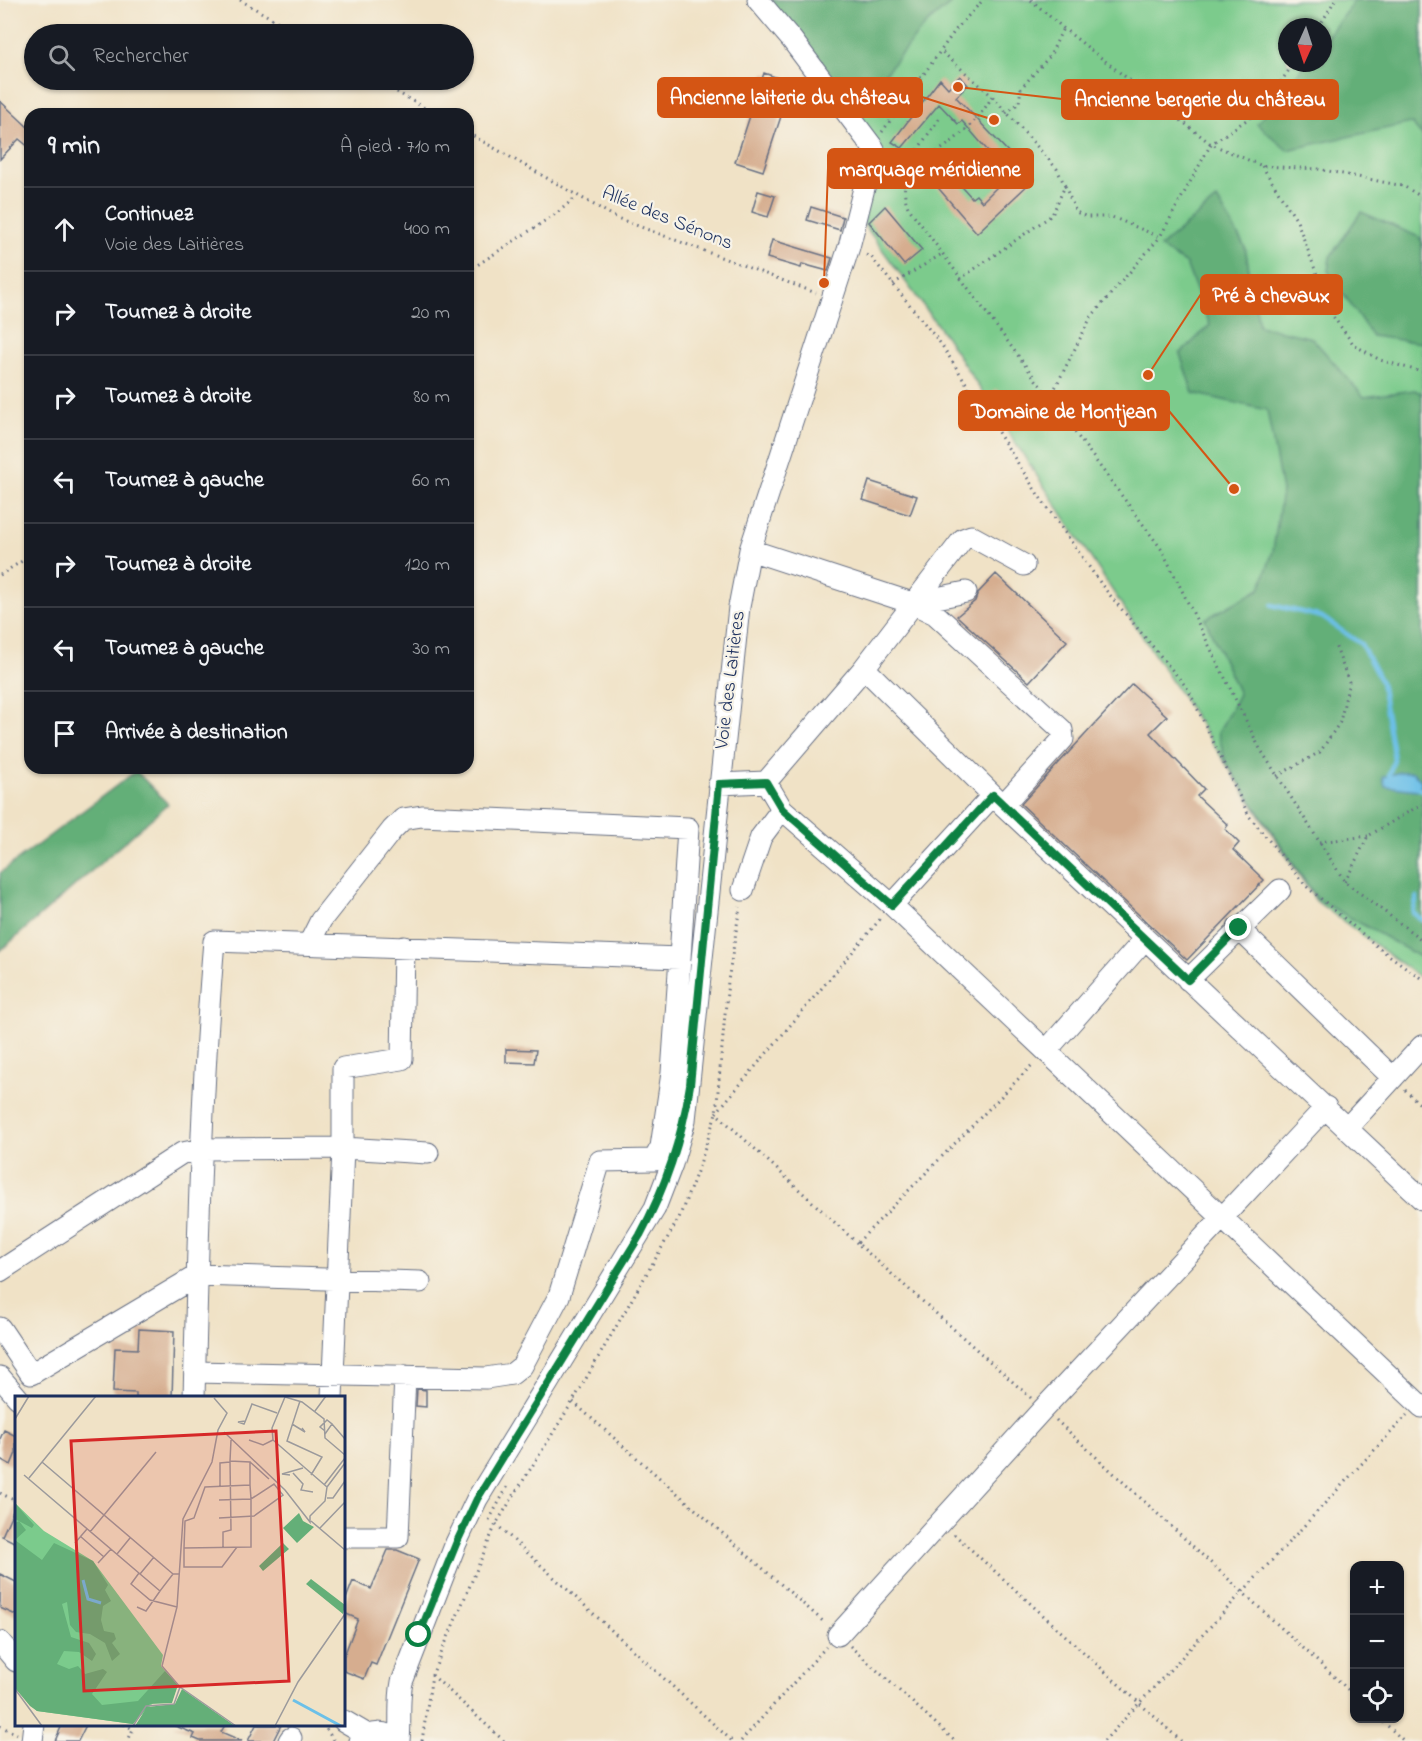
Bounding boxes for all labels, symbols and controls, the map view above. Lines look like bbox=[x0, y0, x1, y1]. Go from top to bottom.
north arrow bbox=[1278, 18, 1332, 72]
search box bbox=[24, 24, 474, 90]
icon: search bbox=[45, 41, 78, 74]
text: Rechercher bbox=[93, 41, 189, 73]
callout: Ancienne laiterie du château bbox=[658, 78, 922, 117]
callout: Ancienne bergerie du château bbox=[1062, 80, 1338, 119]
text: Ancienne laiterie du château bbox=[670, 84, 910, 114]
text: Ancienne bergerie du château bbox=[1074, 86, 1326, 118]
text: 9 min bbox=[48, 128, 100, 166]
text: À pied · 710 m bbox=[340, 133, 450, 162]
callout: marquage méridienne bbox=[828, 149, 1033, 188]
text: marquage méridienne bbox=[839, 156, 1021, 188]
street label: Allée des Sénons bbox=[597, 179, 737, 259]
text: Continuez bbox=[105, 199, 193, 231]
icon: ahead bbox=[48, 213, 81, 246]
text: 400 m bbox=[404, 215, 450, 244]
text: Voie des Laitières bbox=[105, 231, 244, 260]
callout: Pré à chevaux bbox=[1201, 275, 1342, 314]
text: Pré à chevaux bbox=[1212, 282, 1330, 312]
icon: right bbox=[48, 297, 81, 330]
text: Tournez à droite bbox=[105, 297, 251, 329]
text: 20 m bbox=[411, 299, 450, 328]
icon: right bbox=[48, 381, 81, 414]
text: Tournez à droite bbox=[105, 381, 251, 413]
text: 80 m bbox=[413, 383, 450, 412]
callout: Domaine de Montjean bbox=[959, 391, 1169, 430]
text: Domaine de Montjean bbox=[970, 398, 1157, 428]
icon: left bbox=[48, 465, 81, 498]
text: Tournez à gauche bbox=[105, 465, 264, 497]
text: 60 m bbox=[412, 467, 450, 496]
icon: right bbox=[48, 549, 81, 582]
text: Tournez à droite bbox=[105, 549, 251, 581]
text: 120 m bbox=[405, 551, 450, 580]
street label: Voie des Laitières bbox=[708, 609, 754, 752]
icon: left bbox=[48, 633, 81, 666]
text: Tournez à gauche bbox=[105, 633, 264, 665]
text: 30 m bbox=[413, 635, 450, 664]
icon: arrive bbox=[48, 717, 81, 750]
text: Arrivée à destination bbox=[105, 717, 288, 749]
route end bbox=[1225, 914, 1251, 940]
inset map bbox=[15, 1396, 345, 1726]
map controls bbox=[1350, 1561, 1404, 1723]
button: + bbox=[1350, 1561, 1404, 1615]
button: − bbox=[1350, 1615, 1404, 1669]
route start bbox=[405, 1621, 431, 1647]
button: locate bbox=[1350, 1669, 1404, 1723]

